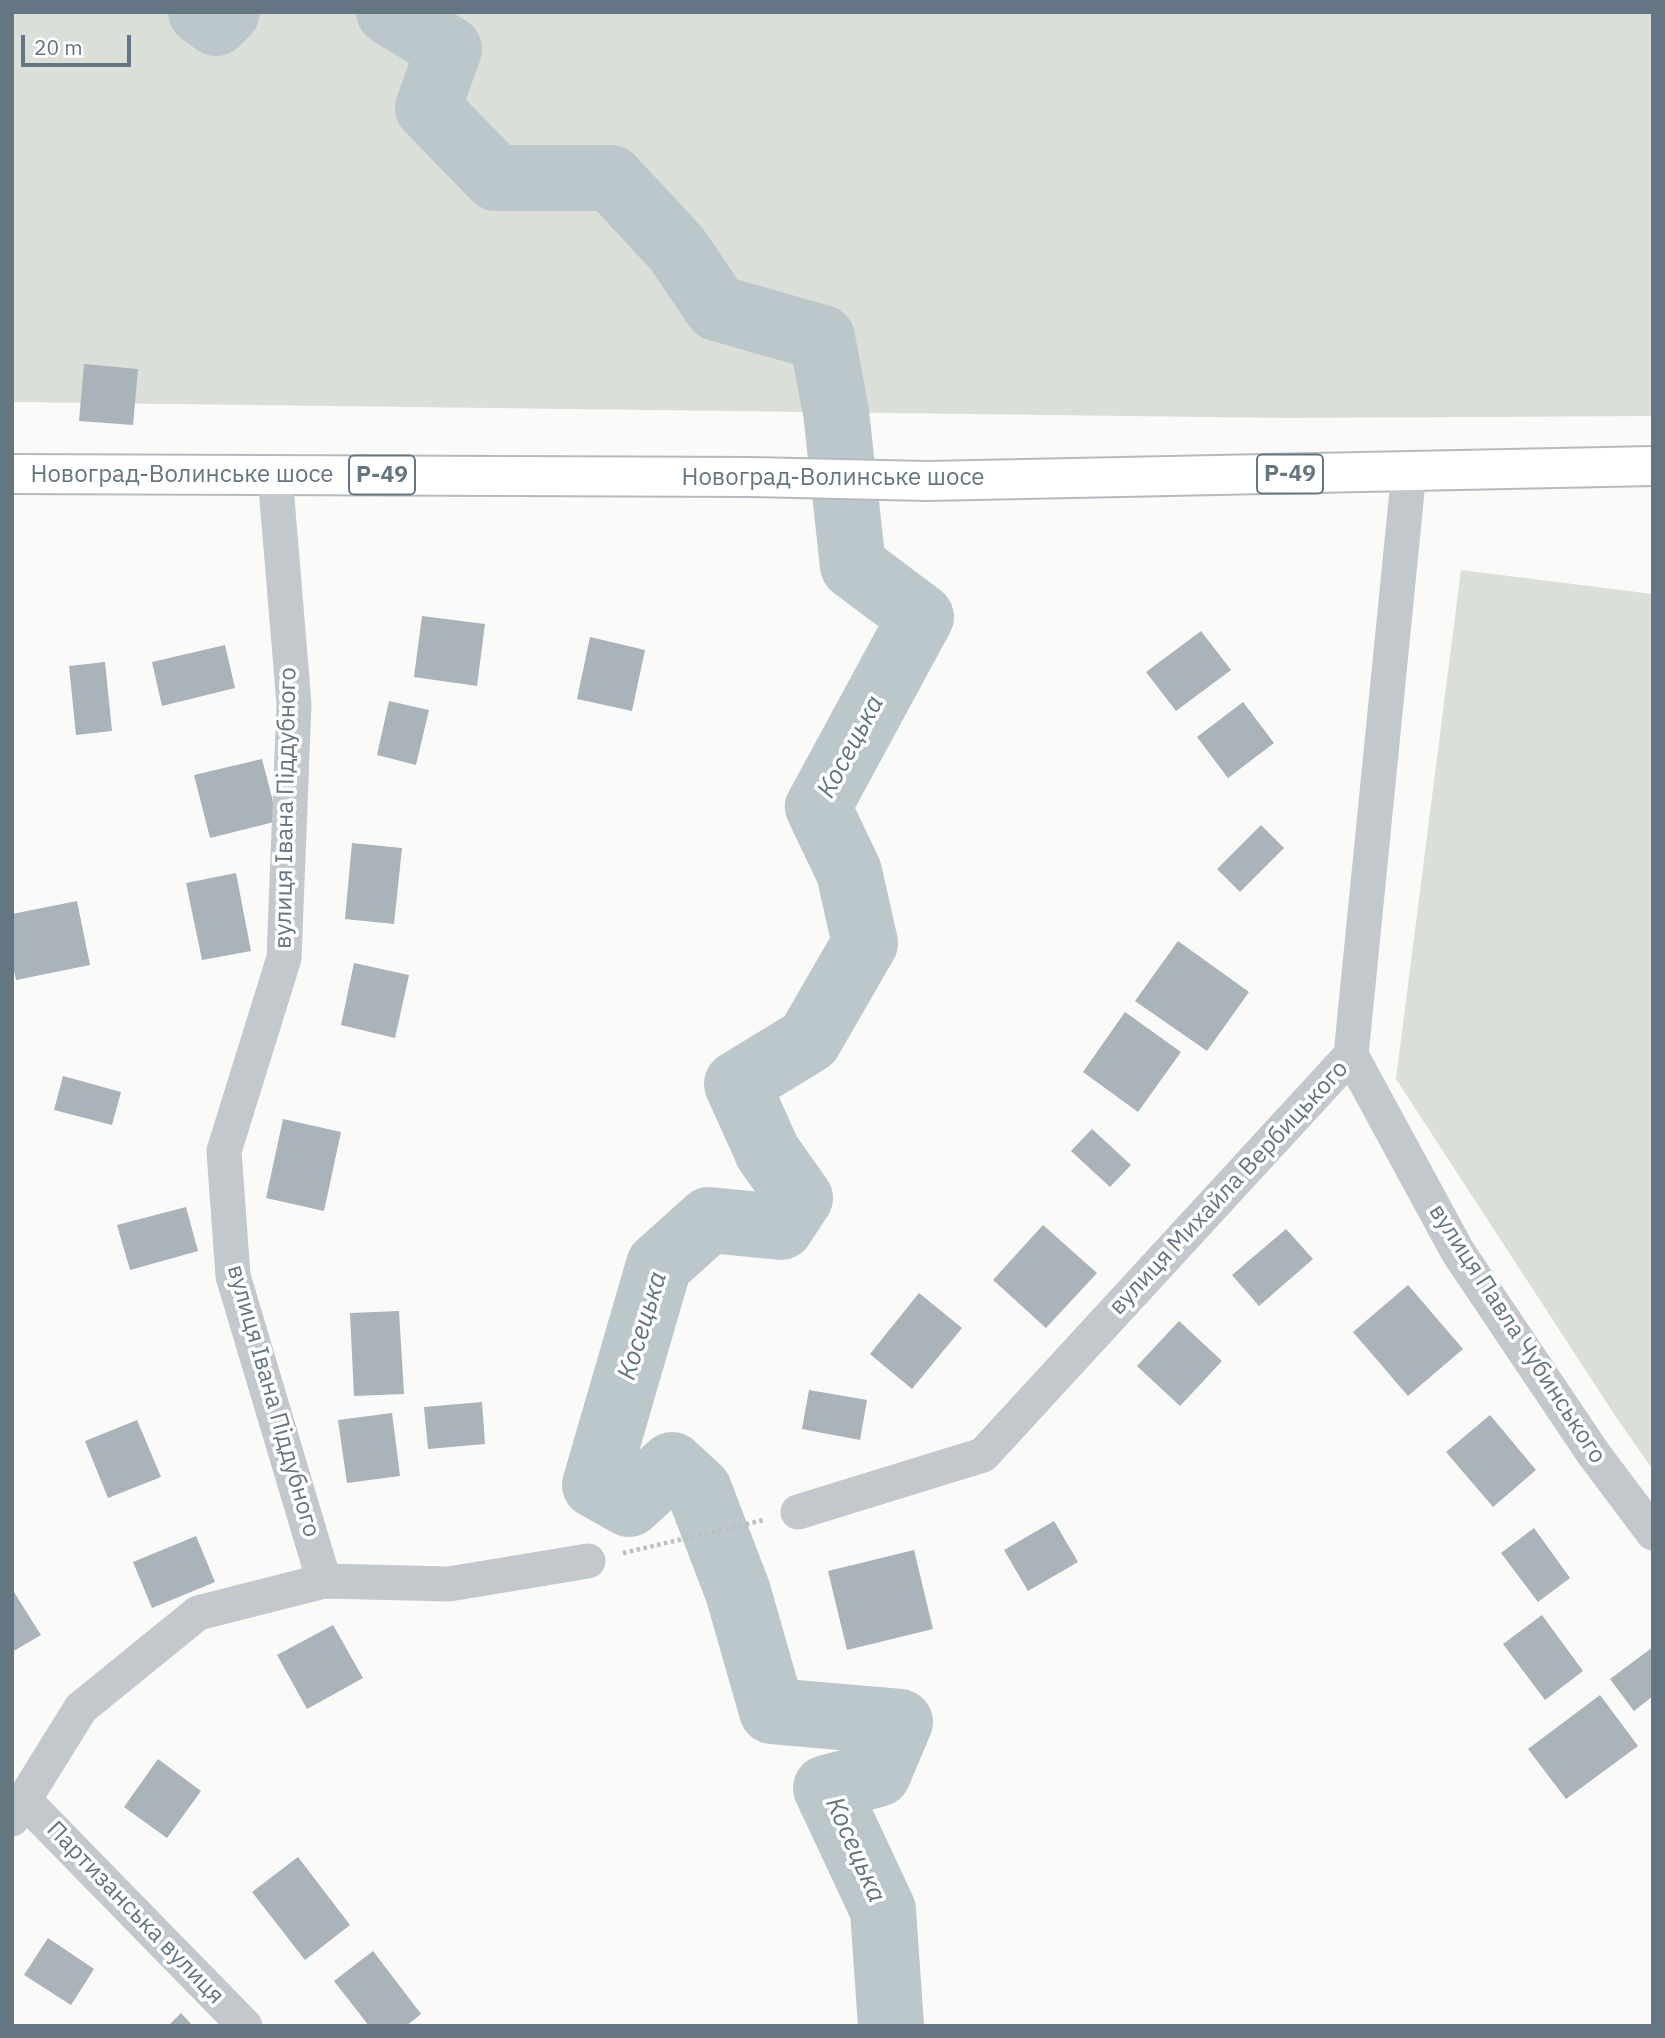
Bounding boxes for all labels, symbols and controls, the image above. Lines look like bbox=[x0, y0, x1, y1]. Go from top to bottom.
scale bar bbox=[24, 21, 135, 65]
text: 20 m bbox=[34, 33, 83, 61]
road number: Р-49 bbox=[1257, 454, 1323, 494]
road number: Р-49 bbox=[349, 456, 415, 495]
street label: Новоград-Волинське шосе bbox=[30, 461, 334, 489]
street label: Новоград-Волинське шосе bbox=[681, 464, 985, 492]
street label: вулиця Івана Піддубного bbox=[269, 667, 303, 949]
water label: Косецька bbox=[811, 690, 891, 804]
street label: вулиця Михайла Вербицького bbox=[1104, 1055, 1354, 1321]
street label: вулиця Павла Чубинського bbox=[1422, 1199, 1612, 1469]
street label: вулиця Івана Піддубного bbox=[220, 1262, 326, 1540]
water label: Косецька bbox=[612, 1268, 674, 1384]
water label: Косецька bbox=[818, 1793, 892, 1907]
street label: Партизанська вулиця bbox=[40, 1816, 230, 2010]

